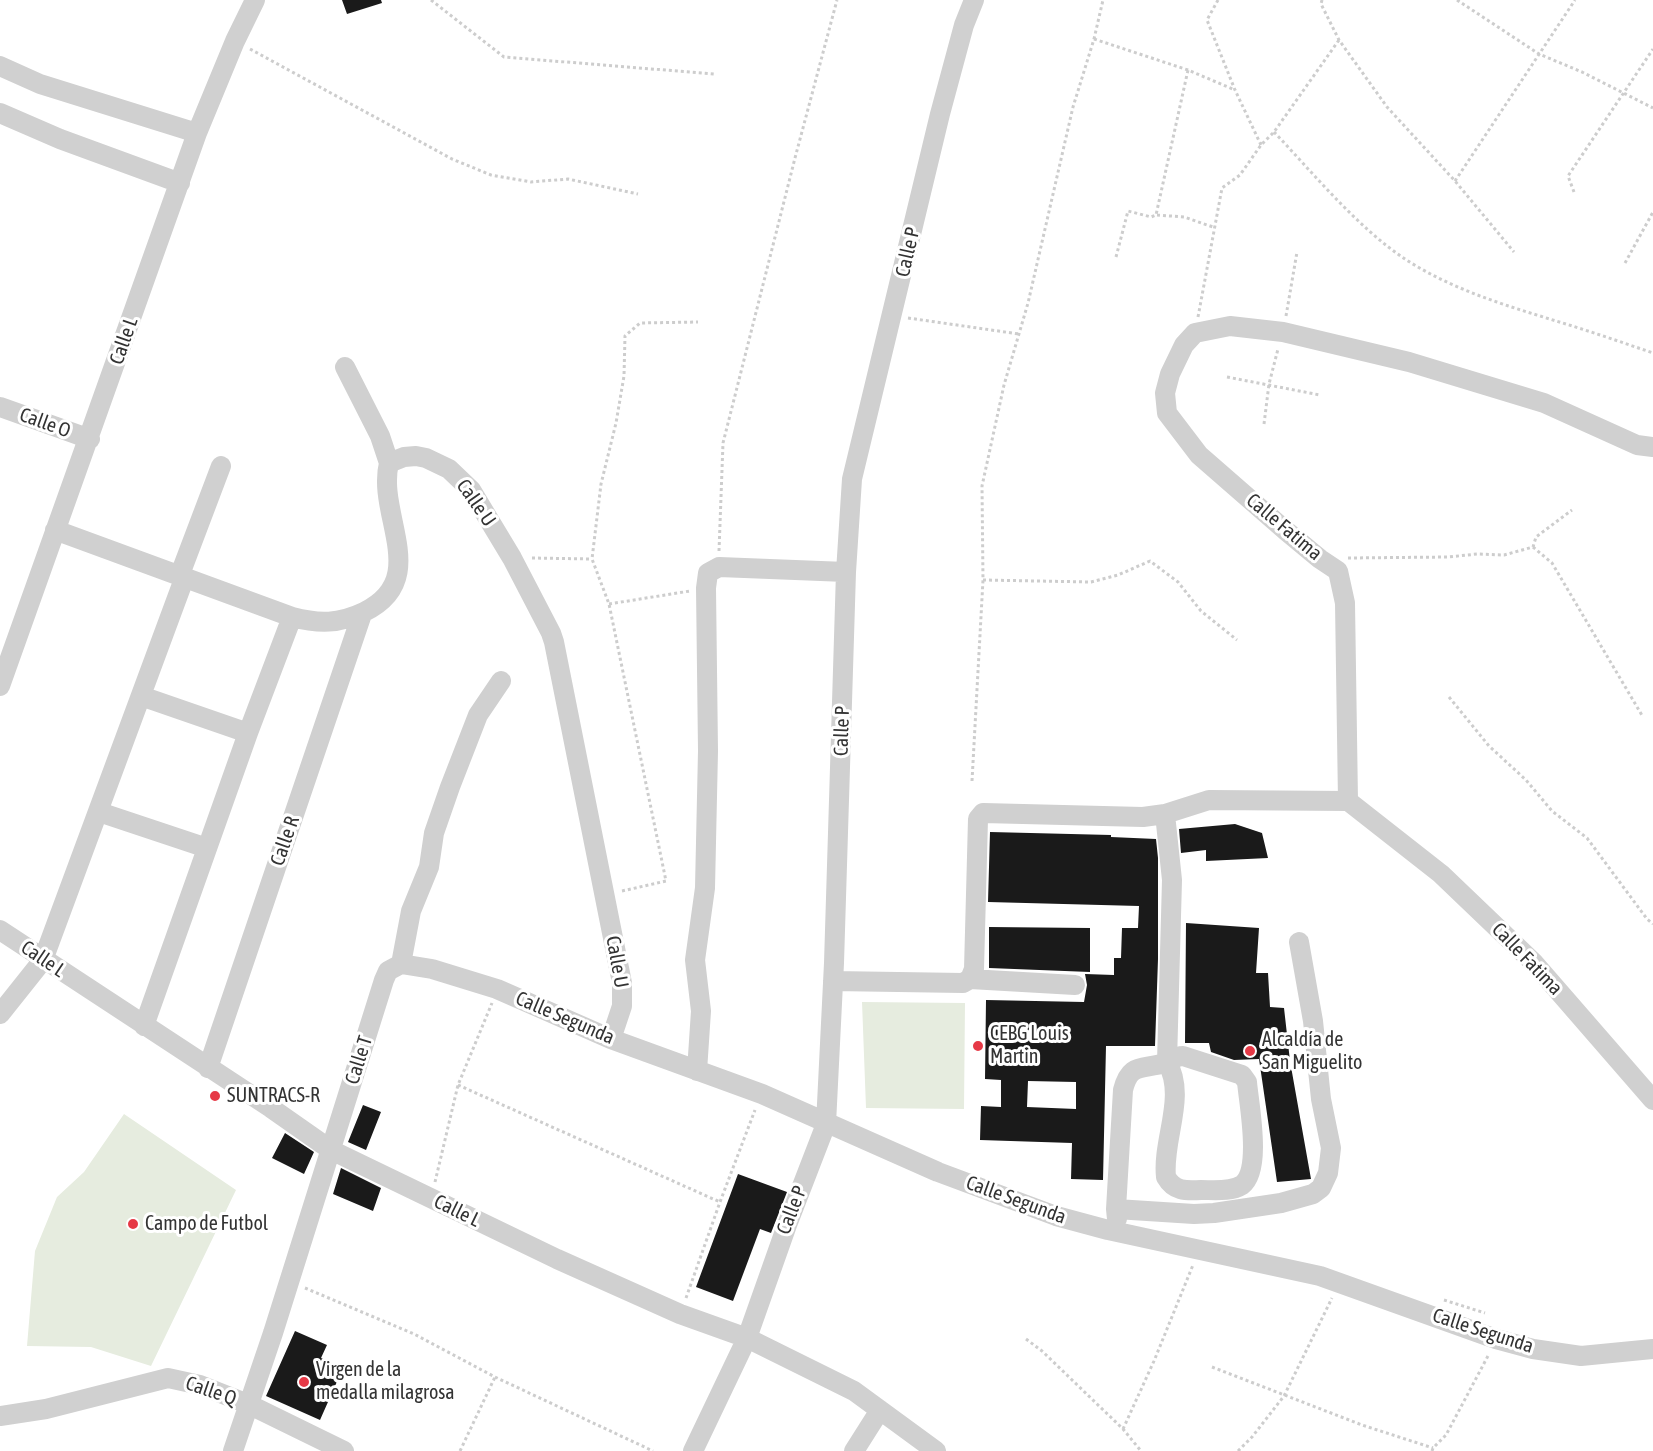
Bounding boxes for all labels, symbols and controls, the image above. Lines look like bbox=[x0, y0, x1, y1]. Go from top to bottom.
street label: Calle P bbox=[891, 225, 925, 279]
street label: Calle L bbox=[105, 314, 143, 368]
street label: Calle O bbox=[16, 403, 74, 443]
street label: Calle U bbox=[451, 475, 501, 531]
street label: Calle Fatima bbox=[1241, 488, 1327, 566]
street label: Calle P bbox=[829, 705, 855, 757]
street label: Calle R bbox=[265, 813, 305, 869]
street label: Calle Fatima bbox=[1487, 918, 1567, 1000]
street label: Calle U bbox=[601, 934, 633, 990]
street label: Calle L bbox=[16, 936, 70, 982]
street label: Calle Segunda bbox=[512, 986, 618, 1050]
place label: CEBG Louis Martin bbox=[990, 1022, 1069, 1069]
place label: Alcaldía de San Miguelito bbox=[1262, 1028, 1362, 1075]
street label: Calle T bbox=[340, 1033, 378, 1087]
marker: CEBG Louis Martin bbox=[971, 1039, 985, 1053]
marker: Alcaldía de San Miguelito bbox=[1243, 1044, 1257, 1058]
place label: SUNTRACS-R bbox=[227, 1084, 320, 1108]
marker: SUNTRACS-R bbox=[208, 1089, 222, 1103]
street label: Calle Segunda bbox=[963, 1171, 1069, 1229]
street label: Calle P bbox=[772, 1182, 812, 1238]
street label: Calle L bbox=[430, 1190, 484, 1232]
place label: Campo de Futbol bbox=[145, 1212, 268, 1236]
marker: Campo de Futbol bbox=[126, 1217, 140, 1231]
street label: Calle Segunda bbox=[1429, 1303, 1537, 1359]
place label: Virgen de la medalla milagrosa bbox=[316, 1358, 455, 1405]
street label: Calle Q bbox=[182, 1371, 240, 1411]
marker: Virgen de la medalla milagrosa bbox=[297, 1375, 311, 1389]

